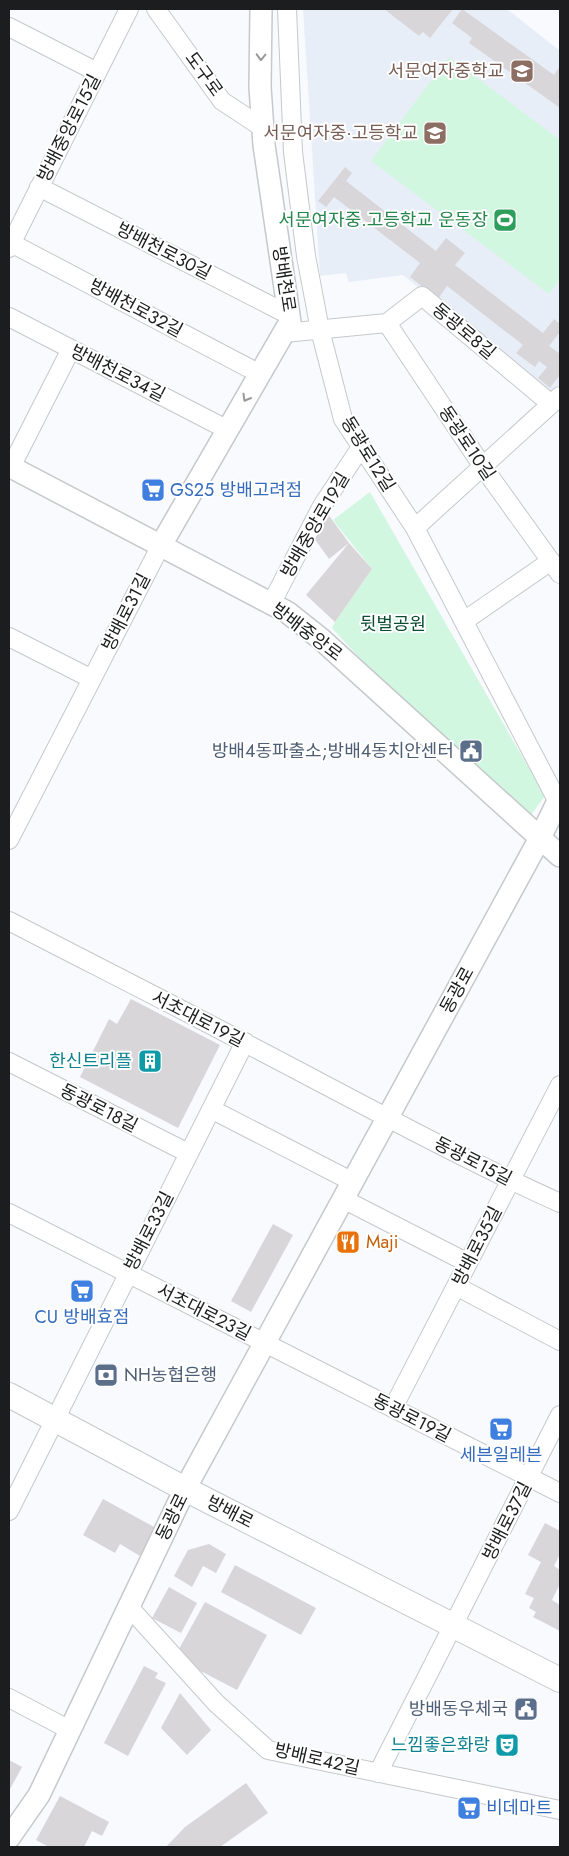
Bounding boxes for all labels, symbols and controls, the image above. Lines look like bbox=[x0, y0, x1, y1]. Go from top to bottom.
street label: 도구로 bbox=[179, 46, 229, 102]
one-way arrow bbox=[255, 54, 266, 62]
place label: 서문여자중학교 bbox=[388, 58, 504, 84]
school or university icon: 서문여자중학교 bbox=[509, 58, 535, 84]
street label: 방배중앙로15길 bbox=[31, 70, 107, 186]
place label: 서문여자중·고등학교 bbox=[264, 120, 418, 146]
school or university icon: 서문여자중·고등학교 bbox=[422, 120, 448, 146]
place label: 서문여자중.고등학교 운동장 bbox=[278, 207, 488, 233]
sports icon: 서문여자중.고등학교 운동장 bbox=[492, 207, 518, 233]
street label: 방배천로30길 bbox=[112, 216, 216, 286]
street label: 방배천로 bbox=[266, 244, 302, 314]
street label: 방배천로32길 bbox=[84, 272, 188, 344]
street label: 동광로8길 bbox=[427, 297, 501, 365]
street label: 방배천로34길 bbox=[66, 338, 170, 408]
one-way arrow bbox=[242, 393, 252, 402]
street label: 동광로10길 bbox=[432, 400, 502, 486]
street label: 동광로12길 bbox=[335, 411, 401, 497]
street label: 방배중앙로19길 bbox=[274, 467, 356, 583]
supermarket icon: GS25 방배고려점 bbox=[140, 477, 166, 503]
place label: GS25 방배고려점 bbox=[170, 477, 302, 503]
street label: 방배로31길 bbox=[95, 569, 157, 655]
street label: 방배중앙로 bbox=[266, 597, 348, 667]
park label: 뒷벌공원 bbox=[360, 611, 426, 637]
place label: 방배4동파출소;방배4동치안센터 bbox=[212, 738, 454, 764]
public building icon: 방배4동파출소;방배4동치안센터 bbox=[458, 738, 484, 764]
street label: 동광로 bbox=[434, 962, 480, 1018]
street label: 서초대로19길 bbox=[147, 984, 249, 1054]
place label: 한신트리플 bbox=[49, 1048, 132, 1074]
building icon: 한신트리플 bbox=[137, 1048, 163, 1074]
street label: 동광로18길 bbox=[56, 1077, 142, 1139]
street label: 동광로15길 bbox=[429, 1130, 517, 1192]
street label: 방배로33길 bbox=[118, 1187, 180, 1275]
street label: 방배로35길 bbox=[446, 1202, 508, 1290]
restaurant icon: Maji bbox=[335, 1229, 361, 1255]
place label: Maji bbox=[366, 1229, 398, 1255]
street label: 서초대로23길 bbox=[152, 1277, 256, 1347]
supermarket icon: CU 방배효점 bbox=[69, 1278, 95, 1304]
place label: CU 방배효점 bbox=[34, 1304, 130, 1330]
bank icon: NH농협은행 bbox=[93, 1362, 119, 1388]
place label: NH농협은행 bbox=[124, 1362, 217, 1388]
street label: 동광로19길 bbox=[368, 1387, 456, 1449]
supermarket icon: 세븐일레븐 bbox=[488, 1416, 514, 1442]
place label: 세븐일레븐 bbox=[460, 1442, 542, 1468]
street label: 방배로37길 bbox=[476, 1477, 538, 1565]
street label: 동광로 bbox=[149, 1489, 195, 1545]
street label: 방배로 bbox=[202, 1489, 258, 1535]
place label: 방배동우체국 bbox=[409, 1696, 508, 1722]
public building icon: 방배동우체국 bbox=[513, 1696, 539, 1722]
place label: 느낌좋은화랑 bbox=[391, 1732, 490, 1758]
theatre icon: 느낌좋은화랑 bbox=[494, 1732, 520, 1758]
street label: 방배로42길 bbox=[272, 1737, 362, 1781]
supermarket icon: 비데마트 bbox=[456, 1795, 482, 1821]
place label: 비데마트 bbox=[486, 1795, 552, 1821]

